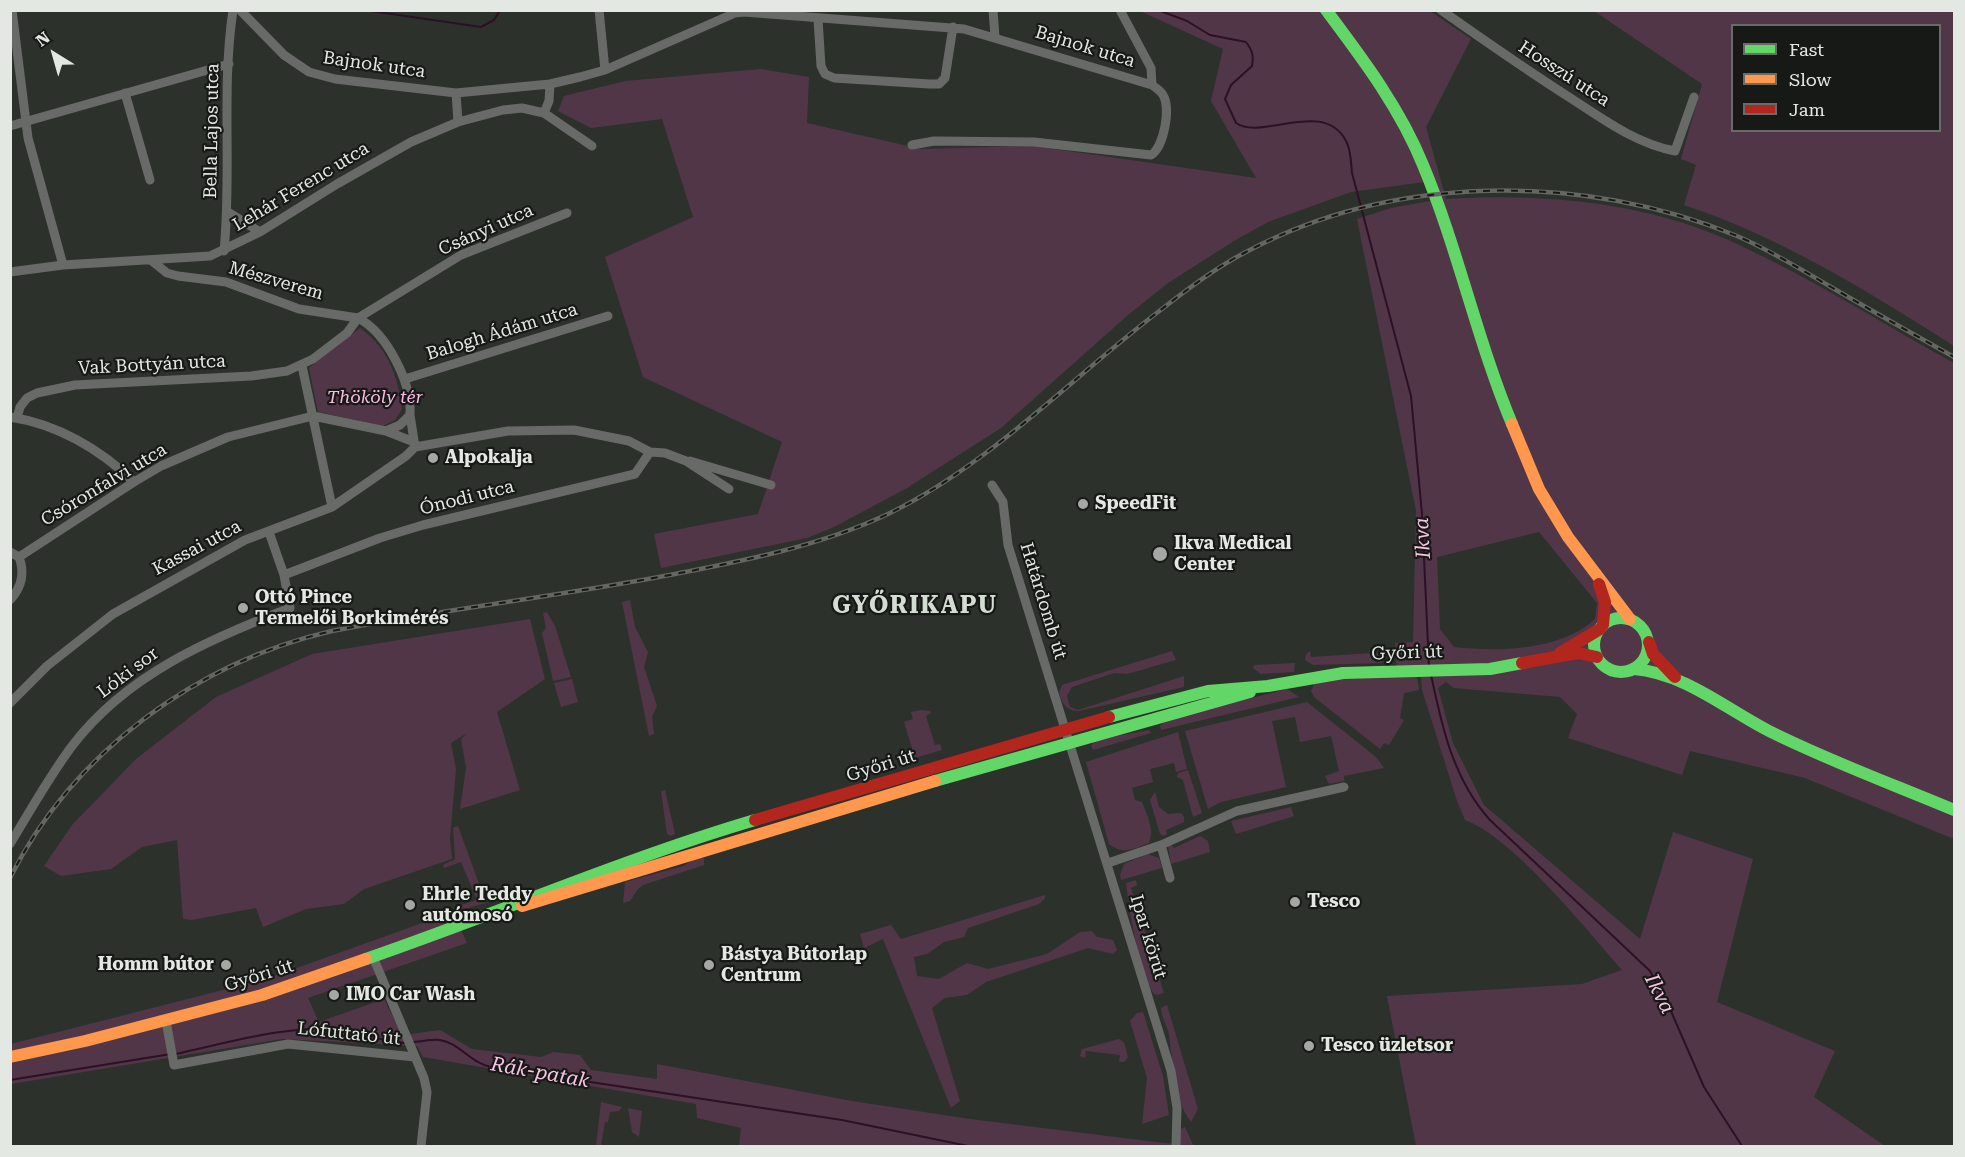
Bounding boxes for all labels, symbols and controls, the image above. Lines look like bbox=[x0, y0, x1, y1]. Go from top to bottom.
street label: Bajnok utca bbox=[1032, 22, 1138, 72]
north arrow bbox=[24, 24, 84, 84]
legend bbox=[1731, 24, 1941, 132]
text: N bbox=[32, 28, 54, 51]
street label: Hosszú utca bbox=[1514, 36, 1614, 112]
text: Fast bbox=[1789, 39, 1824, 60]
street label: Bajnok utca bbox=[321, 47, 427, 83]
street label: Bella Lajos utca bbox=[200, 63, 224, 199]
text: Slow bbox=[1789, 69, 1831, 90]
text: Jam bbox=[1789, 99, 1825, 120]
street label: Lehár Ferenc utca bbox=[229, 138, 373, 236]
street label: Csányi utca bbox=[435, 200, 537, 260]
street label: Mészverem bbox=[226, 257, 326, 305]
street label: Balogh Ádám utca bbox=[424, 299, 580, 365]
street label: Vak Bottyán utca bbox=[78, 350, 226, 380]
park label: Thököly tér bbox=[327, 387, 423, 409]
street label: Csóronfalvi utca bbox=[37, 439, 171, 531]
place label: Alpokalja bbox=[445, 447, 533, 469]
marker: Alpokalja bbox=[426, 451, 440, 465]
street label: Ónodi utca bbox=[418, 476, 516, 520]
place label: SpeedFit bbox=[1095, 493, 1176, 515]
marker: SpeedFit bbox=[1076, 497, 1090, 511]
street label: Kassai utca bbox=[149, 516, 245, 580]
water label: Ikva bbox=[1410, 517, 1436, 559]
place label: Ikva Medical Center bbox=[1174, 533, 1291, 576]
street label: Határdomb út bbox=[1015, 540, 1071, 662]
marker: Ikva Medical Center bbox=[1151, 545, 1169, 563]
place label: Ottó Pince Termelői Borkimérés bbox=[255, 587, 448, 630]
district label: GYŐRIKAPU bbox=[832, 592, 998, 620]
marker: Ottó Pince Termelői Borkimérés bbox=[236, 601, 250, 615]
street label: Győri út bbox=[1371, 641, 1443, 665]
street label: Lóki sor bbox=[93, 643, 163, 703]
street label: Győri út bbox=[844, 745, 918, 787]
place label: Ehrle Teddy autómosó bbox=[422, 884, 532, 926]
place label: Tesco bbox=[1307, 891, 1360, 913]
street label: Ipar körút bbox=[1125, 892, 1171, 982]
marker: Tesco bbox=[1288, 895, 1302, 909]
marker: Ehrle Teddy autómosó bbox=[403, 898, 417, 912]
place label: Bástya Bútorlap Centrum bbox=[721, 944, 867, 986]
place label: Homm bútor bbox=[98, 954, 214, 976]
street label: Győri út bbox=[222, 955, 296, 997]
marker: Homm bútor bbox=[219, 958, 233, 972]
marker: Bástya Bútorlap Centrum bbox=[702, 958, 716, 972]
water label: Ikva bbox=[1639, 970, 1679, 1018]
place label: IMO Car Wash bbox=[346, 984, 475, 1006]
marker: IMO Car Wash bbox=[327, 988, 341, 1002]
street label: Lófuttató út bbox=[296, 1018, 402, 1050]
place label: Tesco üzletsor bbox=[1321, 1035, 1453, 1057]
marker: Tesco üzletsor bbox=[1302, 1039, 1316, 1053]
water label: Rák-patak bbox=[489, 1053, 591, 1093]

